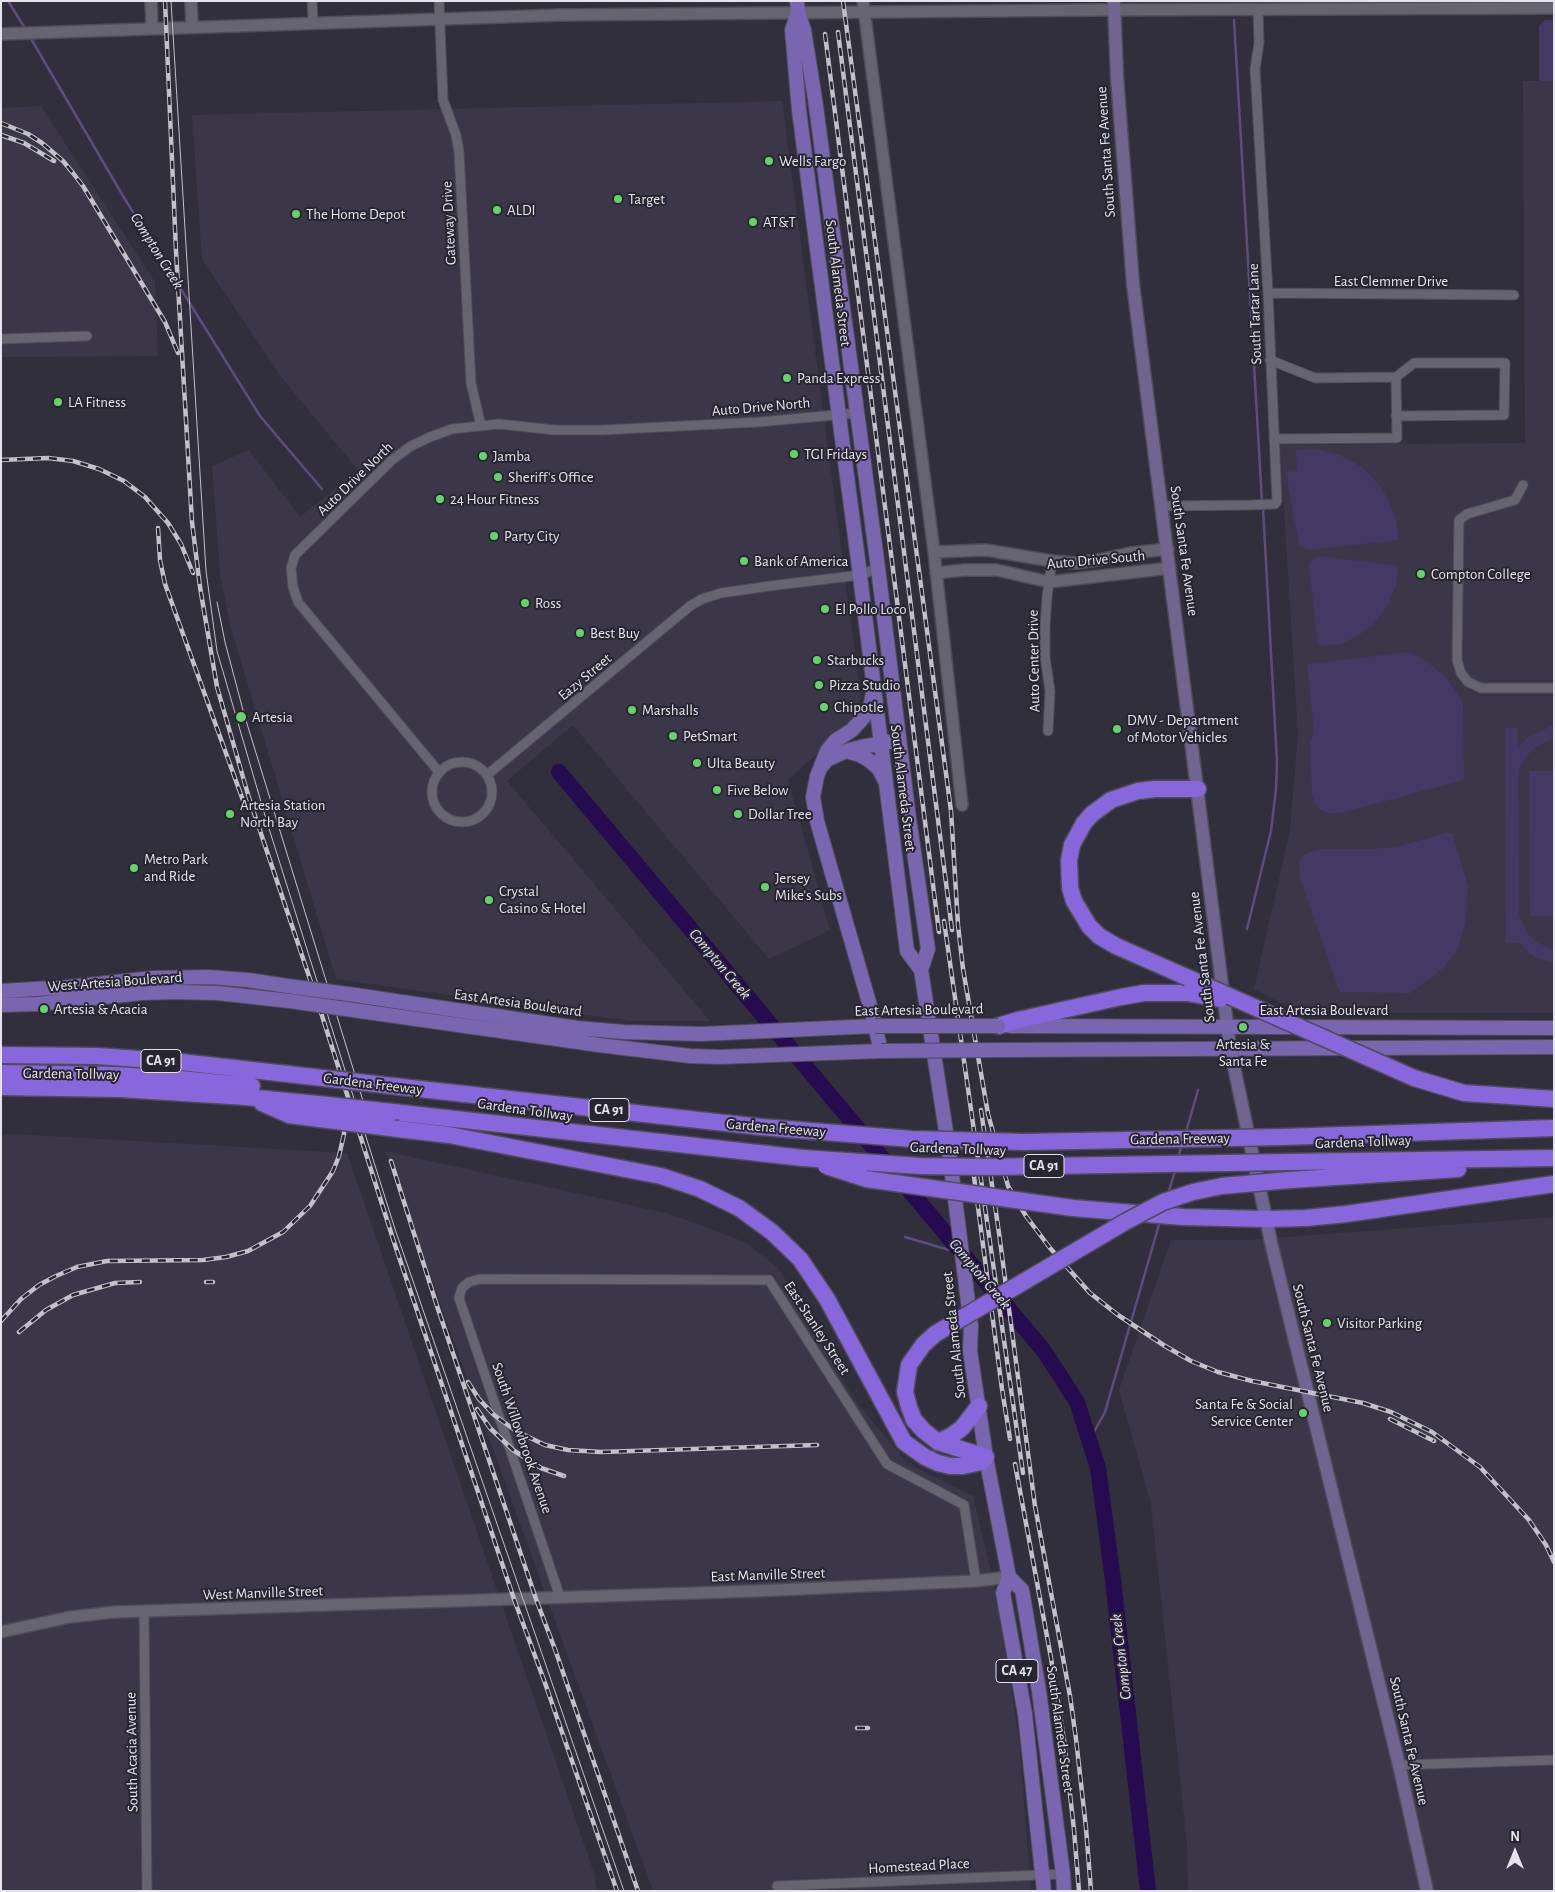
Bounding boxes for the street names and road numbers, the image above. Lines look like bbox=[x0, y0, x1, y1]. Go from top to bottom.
street label: South Santa Fe Avenue bbox=[1092, 86, 1120, 218]
street label: Gateway Drive bbox=[438, 181, 460, 265]
street label: South Alameda Street bbox=[821, 219, 855, 347]
street label: South Tartar Lane bbox=[1244, 263, 1266, 365]
street label: East Clemmer Drive bbox=[1334, 272, 1448, 290]
street label: Auto Drive North bbox=[711, 394, 811, 420]
street label: Auto Drive North bbox=[313, 438, 397, 520]
street label: South Santa Fe Avenue bbox=[1166, 485, 1202, 617]
street label: Auto Drive South bbox=[1046, 547, 1146, 573]
street label: Auto Center Drive bbox=[1024, 610, 1044, 712]
street label: Eazy Street bbox=[555, 649, 615, 705]
street label: South Alameda Street bbox=[886, 724, 920, 852]
street label: South Santa Fe Avenue bbox=[1185, 891, 1219, 1023]
street label: West Artesia Boulevard bbox=[47, 968, 183, 996]
street label: East Artesia Boulevard bbox=[453, 985, 583, 1021]
street label: East Artesia Boulevard bbox=[854, 1000, 984, 1020]
street label: East Artesia Boulevard bbox=[1259, 1001, 1389, 1019]
road number: CA 91 bbox=[141, 1050, 181, 1072]
street label: Gardena Tollway bbox=[23, 1064, 119, 1084]
street label: Gardena Freeway bbox=[322, 1069, 424, 1099]
street label: Gardena Tollway bbox=[476, 1094, 574, 1126]
road number: CA 91 bbox=[589, 1098, 629, 1122]
street label: Gardena Freeway bbox=[725, 1115, 827, 1141]
street label: Gardena Freeway bbox=[1130, 1129, 1230, 1149]
street label: Gardena Tollway bbox=[1315, 1131, 1411, 1153]
street label: Gardena Tollway bbox=[910, 1138, 1006, 1160]
road number: CA 91 bbox=[1024, 1154, 1064, 1178]
street label: South Alameda Street bbox=[938, 1271, 970, 1399]
street label: East Stanley Street bbox=[780, 1278, 854, 1378]
street label: South Santa Fe Avenue bbox=[1288, 1282, 1338, 1414]
street label: South Willowbrook Avenue bbox=[488, 1360, 556, 1516]
street label: East Manville Street bbox=[710, 1564, 826, 1586]
street label: West Manville Street bbox=[202, 1582, 324, 1604]
road number: CA 47 bbox=[996, 1660, 1038, 1682]
street label: South Alameda Street bbox=[1042, 1665, 1078, 1793]
street label: South Santa Fe Avenue bbox=[1385, 1675, 1433, 1807]
street label: South Acacia Avenue bbox=[122, 1692, 142, 1812]
street label: Homestead Place bbox=[868, 1854, 970, 1878]

